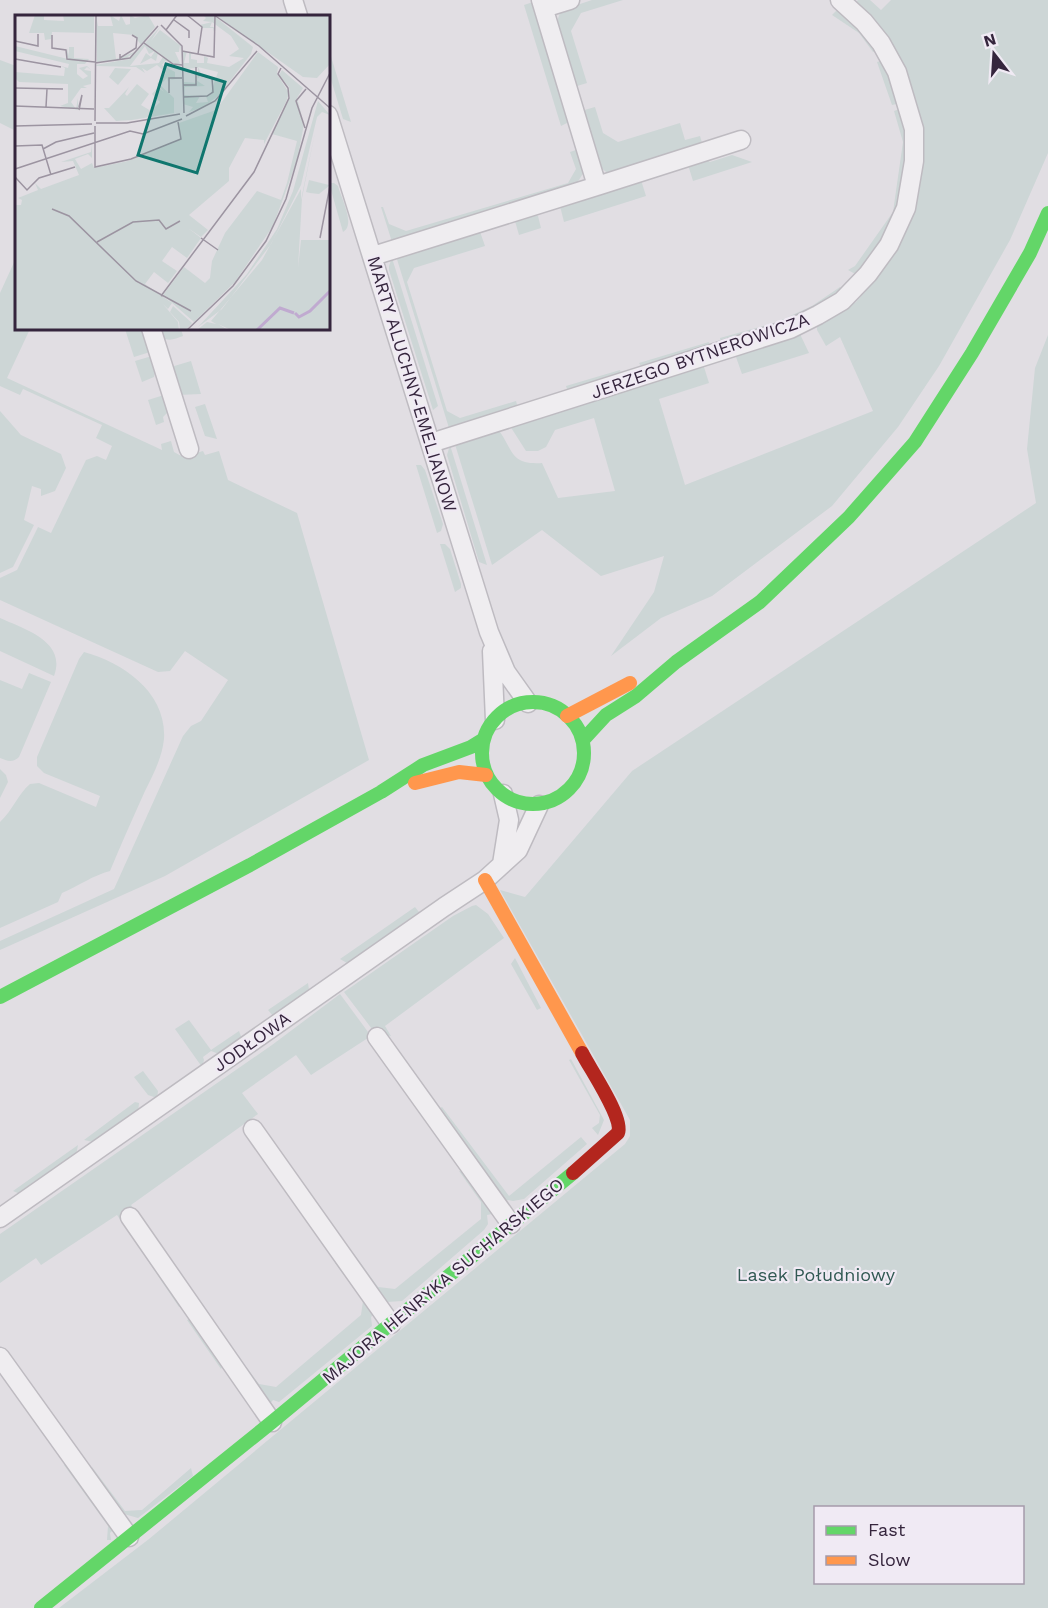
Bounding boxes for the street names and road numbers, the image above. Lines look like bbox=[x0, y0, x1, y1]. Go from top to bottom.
street label: MARTY ALUCHNY-EMELIANOW bbox=[363, 253, 462, 514]
street label: JERZEGO BYTNEROWICZA bbox=[588, 308, 812, 403]
street label: JODŁOWA bbox=[209, 1007, 294, 1076]
street label: MAJORA HENRYKA SUCHARSKIEGO bbox=[318, 1173, 568, 1388]

